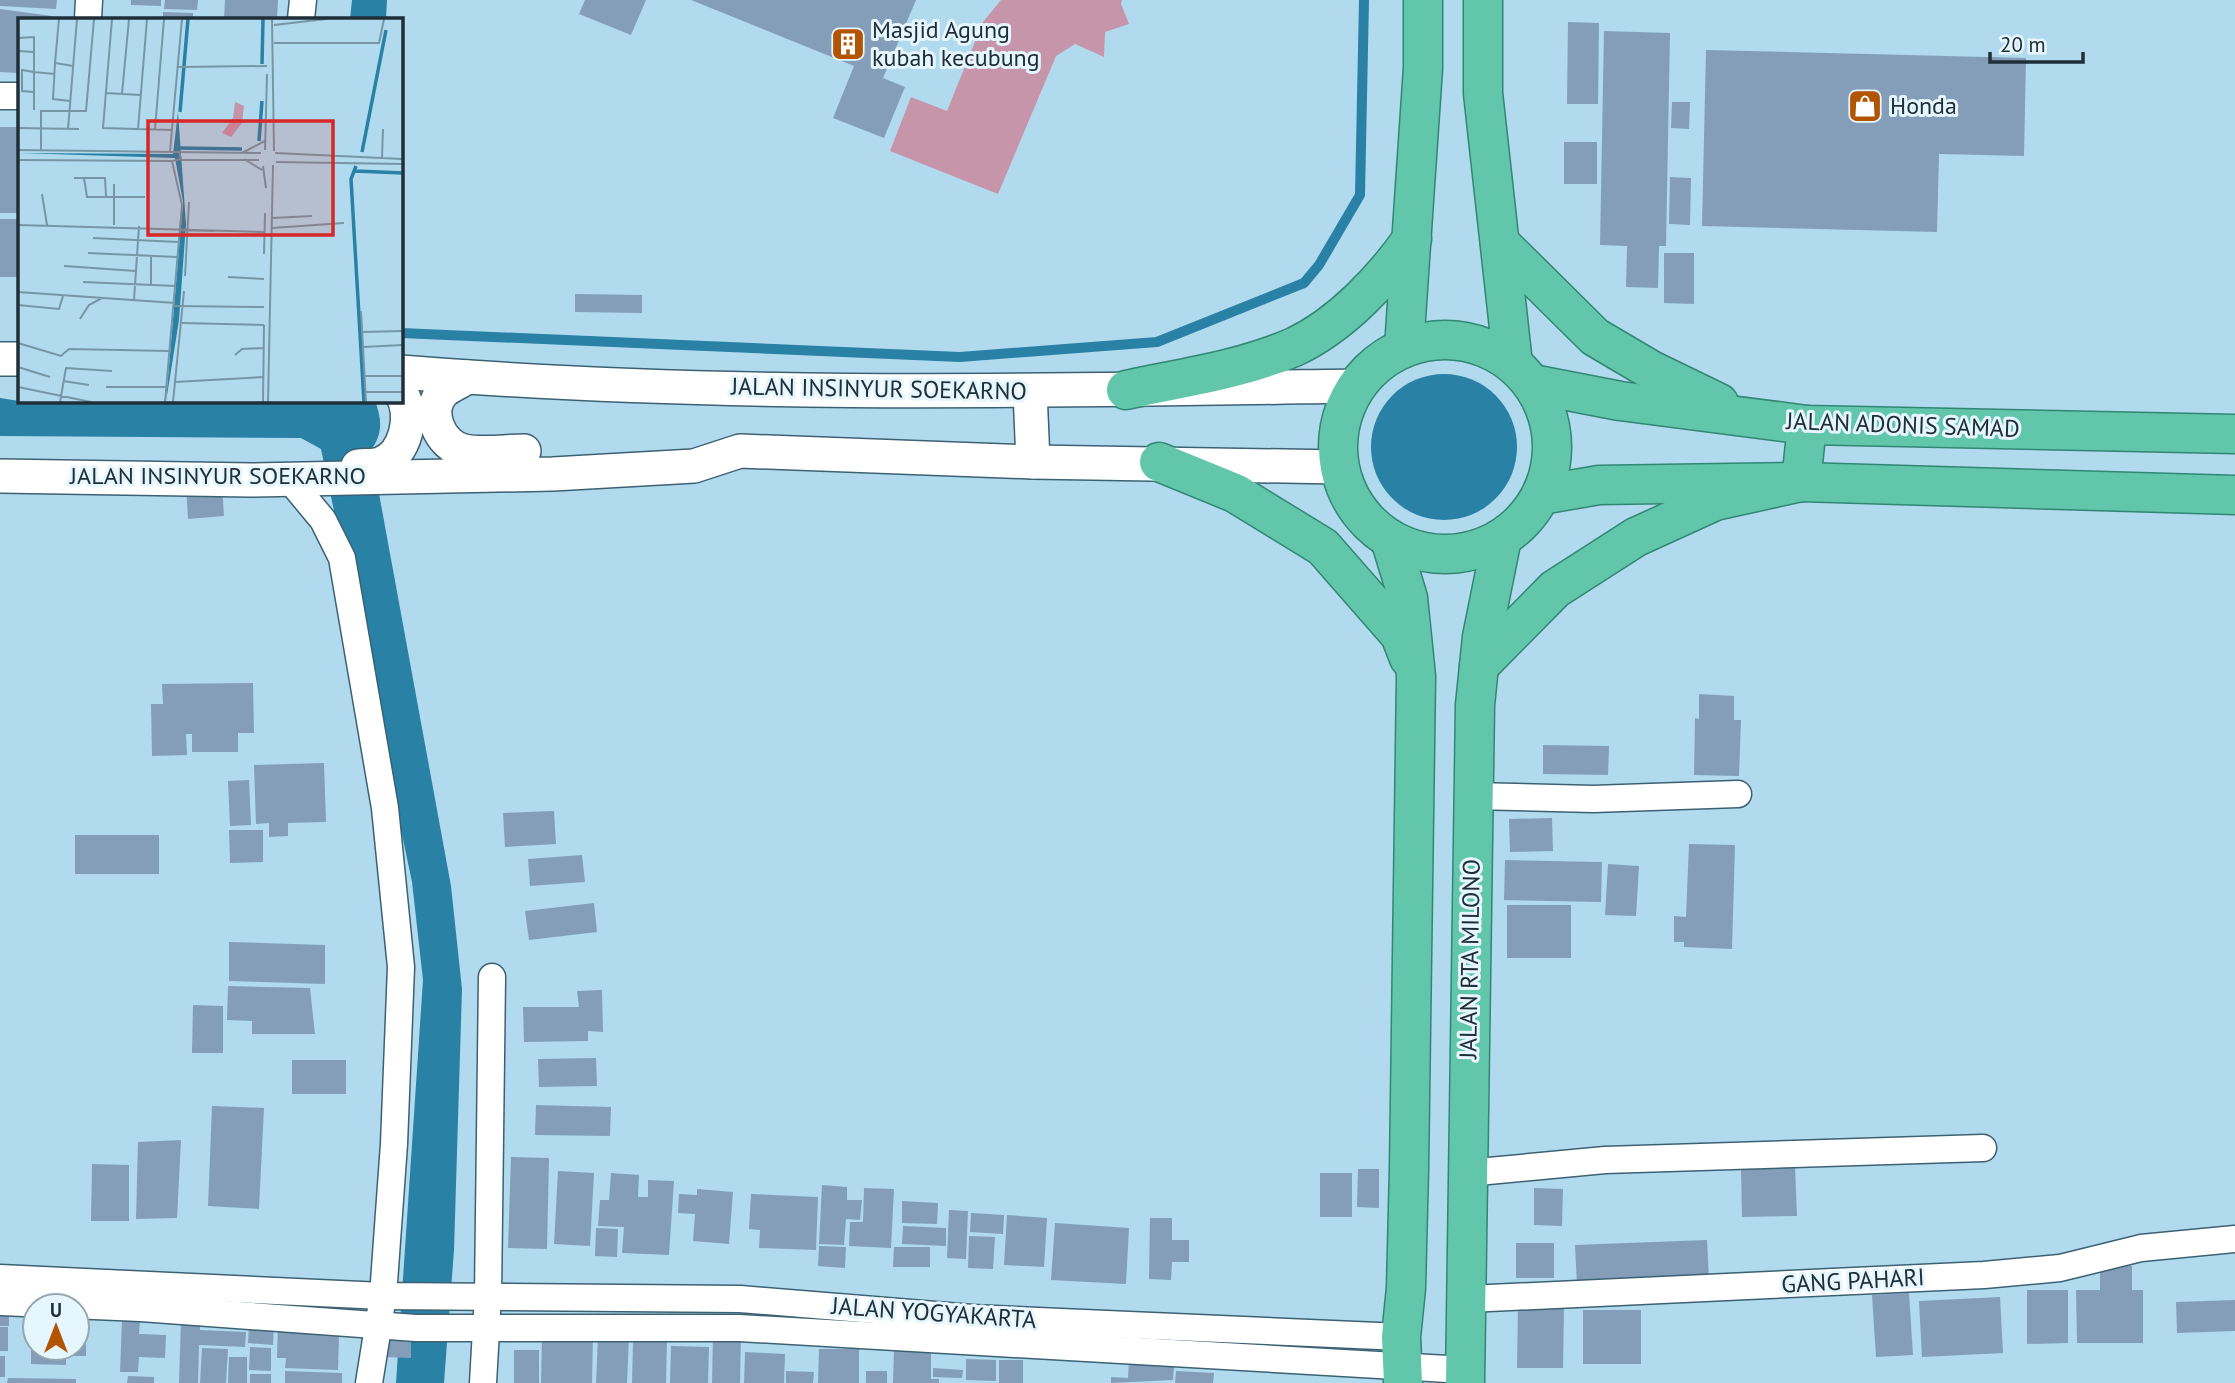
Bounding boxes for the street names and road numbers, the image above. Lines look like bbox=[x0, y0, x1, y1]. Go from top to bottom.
street label: JALAN INSINYUR SOEKARNO bbox=[730, 370, 1027, 407]
street label: JALAN ADONIS SAMAD bbox=[1785, 405, 2020, 444]
street label: JALAN INSINYUR SOEKARNO bbox=[69, 460, 366, 491]
street label: JALAN RTA MILONO bbox=[1452, 859, 1487, 1060]
street label: GANG PAHARI bbox=[1781, 1261, 1925, 1300]
street label: JALAN YOGYAKARTA bbox=[830, 1290, 1038, 1335]

